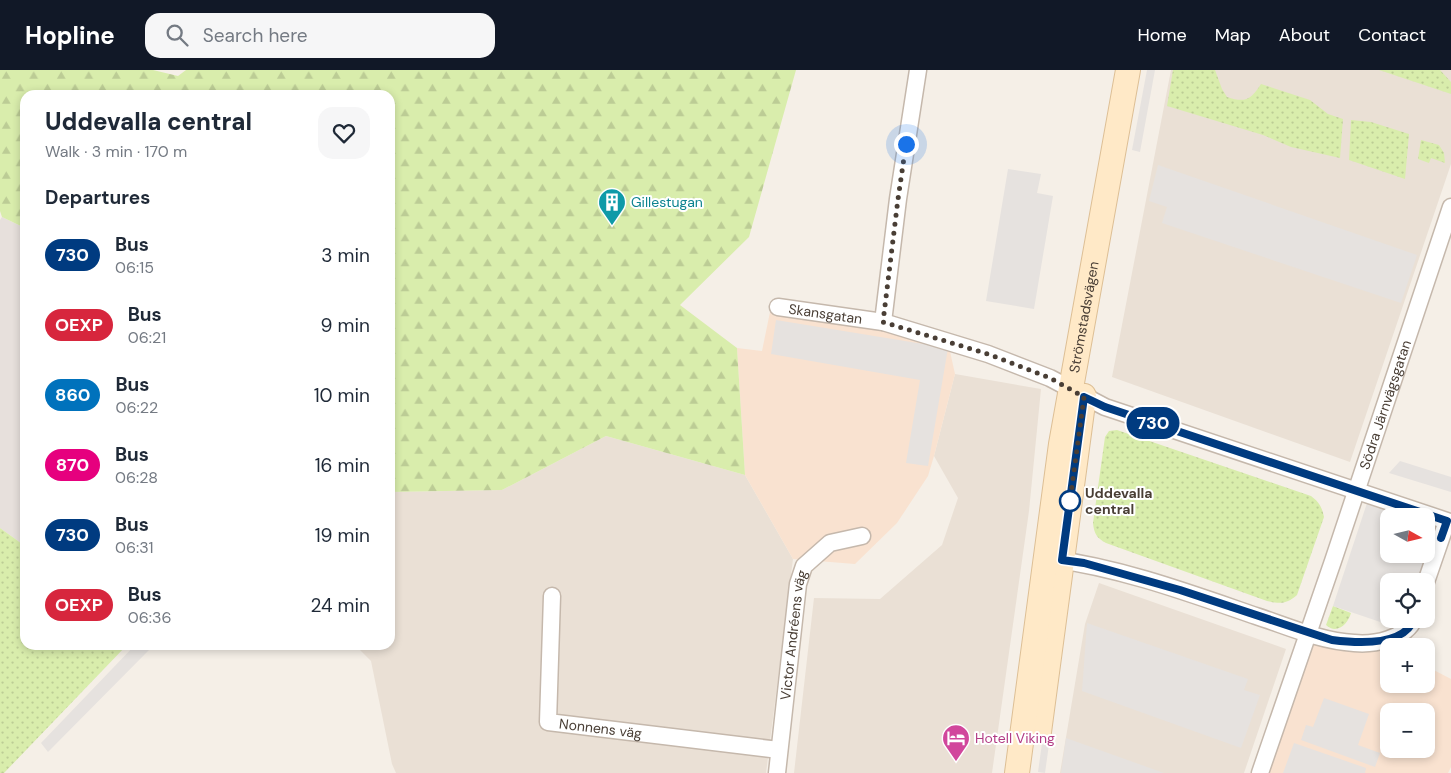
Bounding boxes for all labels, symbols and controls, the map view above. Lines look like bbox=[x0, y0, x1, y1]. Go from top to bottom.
search box bbox=[145, 13, 495, 58]
text: Hopline bbox=[25, 20, 115, 51]
icon: search bbox=[163, 21, 191, 49]
text: Search here bbox=[203, 23, 308, 48]
text: Home bbox=[1137, 23, 1187, 47]
text: Map bbox=[1215, 23, 1251, 47]
text: About bbox=[1279, 23, 1330, 47]
text: Contact bbox=[1358, 23, 1426, 47]
text: Uddevalla central bbox=[45, 106, 252, 137]
button: heart bbox=[318, 107, 370, 159]
your location bbox=[894, 132, 919, 157]
text: Walk · 3 min · 170 m bbox=[45, 141, 187, 162]
text: Departures bbox=[45, 185, 150, 210]
building icon: Gillestugan bbox=[597, 187, 627, 226]
place label: Gillestugan bbox=[631, 193, 703, 211]
text: Bus bbox=[115, 232, 149, 257]
text: 730 bbox=[56, 243, 89, 267]
text: 3 min bbox=[321, 243, 370, 268]
text: 06:15 bbox=[115, 257, 154, 278]
street label: Strömstadsvägen bbox=[1065, 260, 1103, 374]
street label: Skansgatan bbox=[788, 300, 864, 328]
text: Bus bbox=[128, 302, 162, 327]
text: OEXP bbox=[55, 313, 103, 337]
text: 9 min bbox=[321, 313, 370, 338]
text: 06:21 bbox=[128, 327, 166, 348]
street label: Södra Järnvägsgatan bbox=[1355, 338, 1415, 472]
text: Bus bbox=[115, 372, 149, 397]
text: 860 bbox=[55, 383, 90, 407]
text: 10 min bbox=[314, 383, 370, 408]
text: 06:22 bbox=[115, 397, 158, 418]
line badge: 730 bbox=[1124, 407, 1182, 439]
text: 730 bbox=[1137, 411, 1170, 435]
text: Bus bbox=[115, 442, 149, 467]
text: 870 bbox=[56, 453, 89, 477]
text: 16 min bbox=[315, 453, 370, 478]
text: 06:28 bbox=[115, 467, 158, 488]
place label: Uddevalla central bbox=[1085, 484, 1152, 518]
marker: Uddevalla central bbox=[1059, 490, 1081, 512]
north arrow bbox=[1380, 508, 1435, 562]
map controls bbox=[1380, 508, 1435, 758]
text: Bus bbox=[115, 512, 149, 537]
text: 730 bbox=[56, 523, 89, 547]
text: 19 min bbox=[315, 523, 370, 548]
text: 06:31 bbox=[115, 537, 153, 558]
street label: Victor Andréens väg bbox=[776, 567, 811, 701]
button: locate bbox=[1380, 573, 1435, 628]
text: Bus bbox=[128, 582, 162, 607]
text: OEXP bbox=[55, 593, 103, 617]
text: 24 min bbox=[310, 593, 370, 618]
text: 06:36 bbox=[128, 607, 171, 628]
button: + bbox=[1380, 638, 1435, 693]
button: − bbox=[1380, 703, 1435, 758]
street label: Nonnens väg bbox=[558, 714, 643, 742]
hotel icon: Hotell Viking bbox=[941, 723, 971, 762]
place label: Hotell Viking bbox=[975, 729, 1055, 747]

